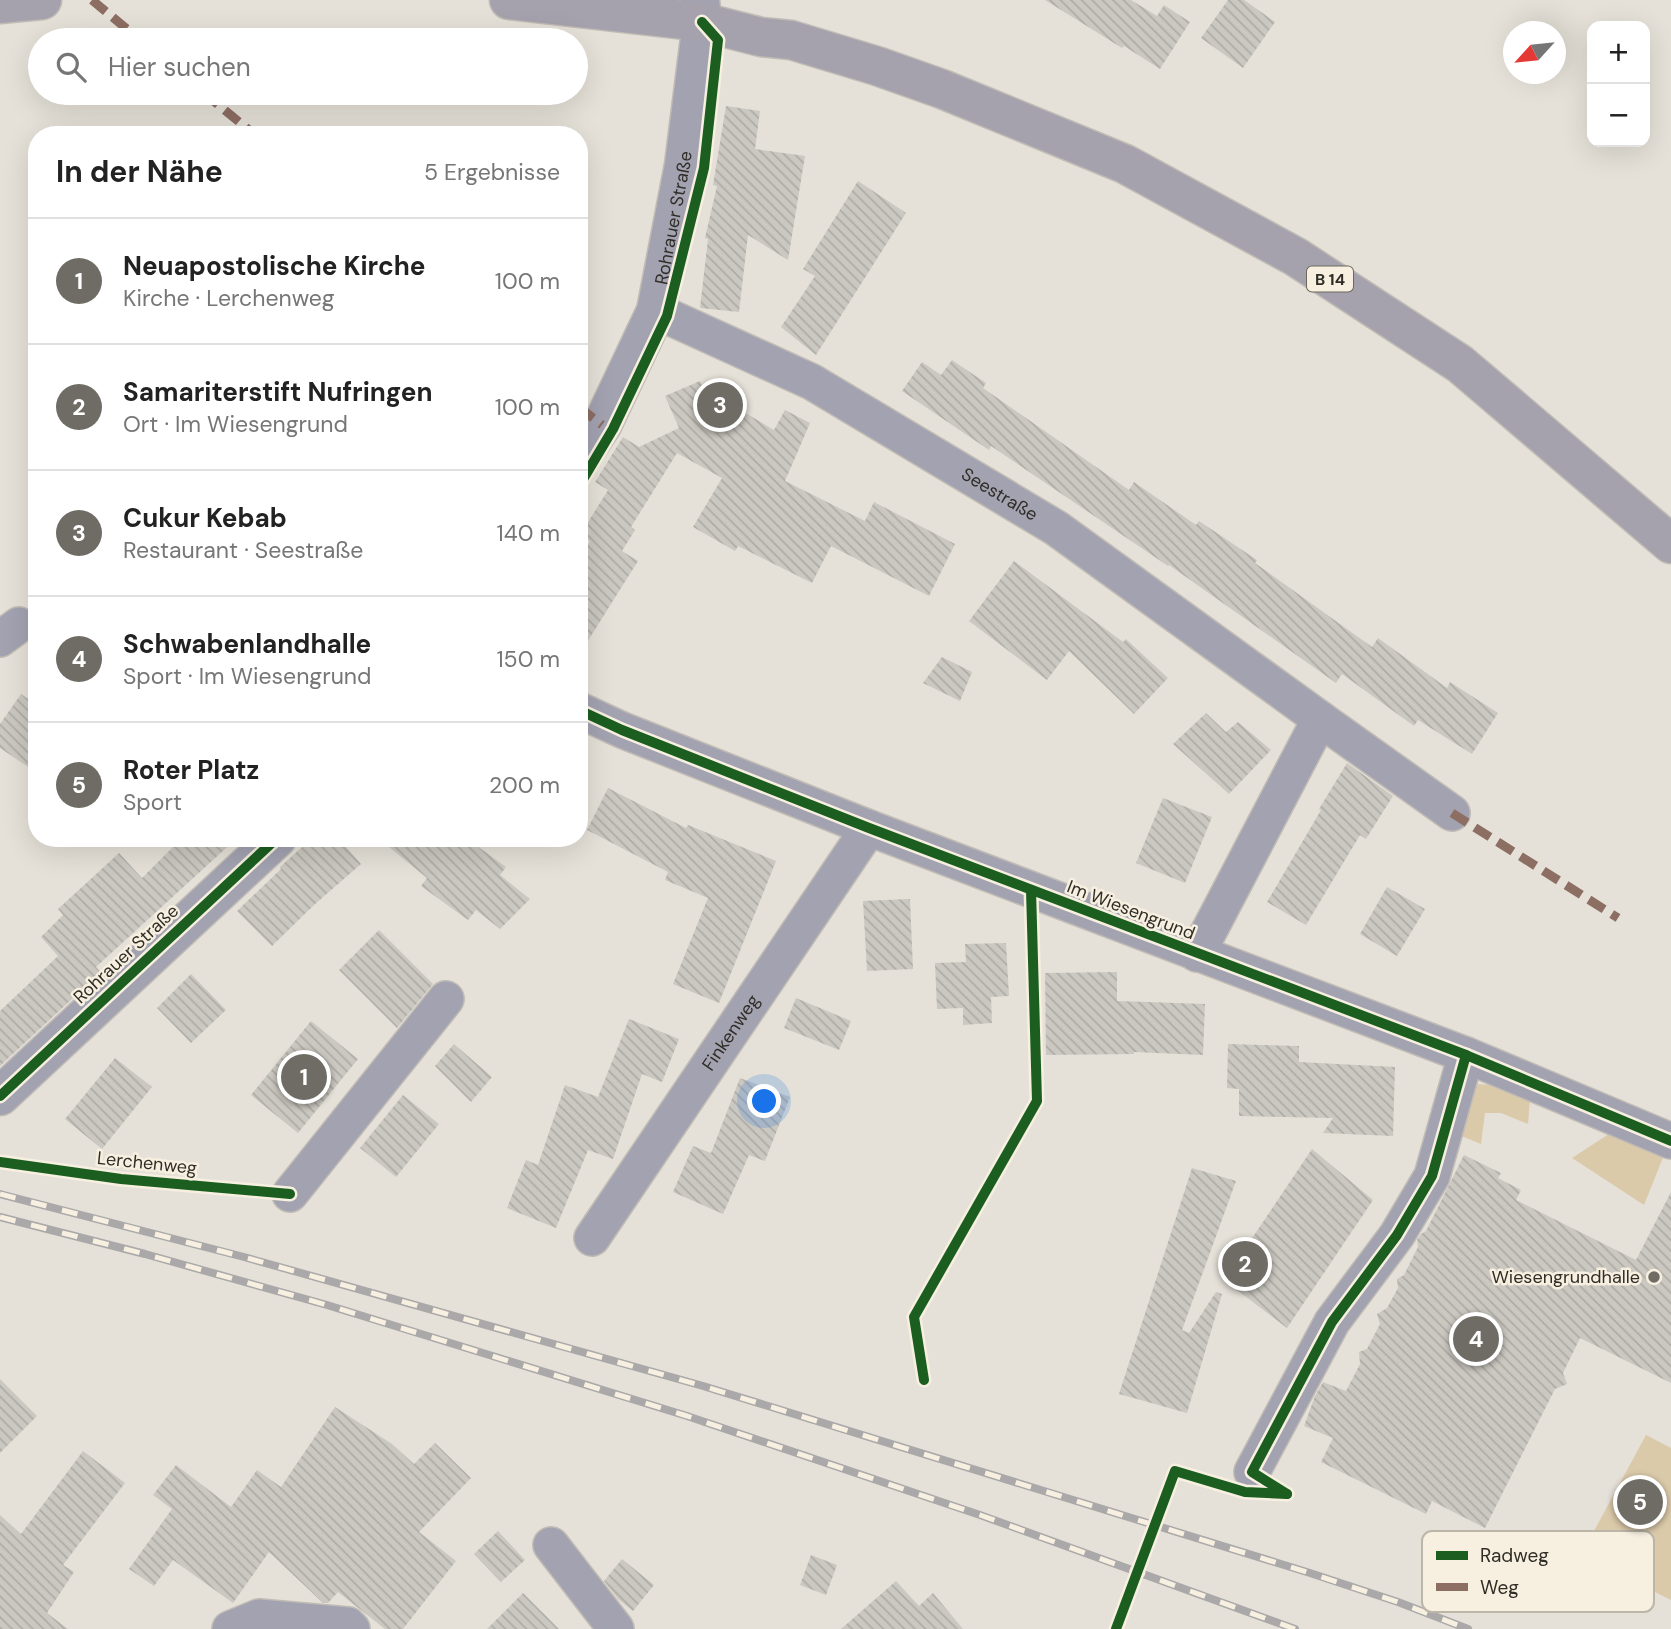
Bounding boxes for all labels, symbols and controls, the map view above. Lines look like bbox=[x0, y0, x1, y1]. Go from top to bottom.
north arrow bbox=[1503, 21, 1566, 84]
map controls bbox=[1587, 21, 1650, 147]
button: + bbox=[1587, 21, 1650, 84]
search box bbox=[28, 28, 588, 105]
icon: search bbox=[52, 48, 90, 86]
text: Hier suchen bbox=[108, 50, 251, 84]
button: − bbox=[1587, 84, 1650, 147]
street label: Rohrauer Straße bbox=[649, 150, 698, 287]
text: In der Nähe bbox=[56, 152, 223, 191]
text: 5 Ergebnisse bbox=[424, 157, 560, 187]
text: Neuapostolische Kirche bbox=[123, 249, 426, 283]
text: 1 bbox=[75, 266, 83, 296]
text: 100 m bbox=[495, 266, 560, 296]
road number: B 14 bbox=[1307, 266, 1353, 292]
text: Kirche · Lerchenweg bbox=[123, 283, 335, 313]
text: Samariterstift Nufringen bbox=[123, 375, 433, 409]
pin: 3 bbox=[697, 379, 743, 431]
text: 2 bbox=[72, 392, 86, 422]
text: 100 m bbox=[495, 392, 560, 422]
text: Ort · Im Wiesengrund bbox=[123, 409, 348, 439]
street label: Seestraße bbox=[957, 462, 1042, 526]
text: Cukur Kebab bbox=[123, 501, 287, 535]
text: 3 bbox=[72, 518, 86, 548]
text: 140 m bbox=[497, 518, 560, 548]
text: Restaurant · Seestraße bbox=[123, 535, 363, 565]
text: Schwabenlandhalle bbox=[123, 627, 371, 661]
text: 4 bbox=[72, 644, 86, 674]
text: 150 m bbox=[496, 644, 560, 674]
text: Sport · Im Wiesengrund bbox=[123, 661, 372, 691]
text: Roter Platz bbox=[123, 753, 259, 787]
text: 5 bbox=[72, 770, 86, 800]
text: 200 m bbox=[489, 770, 560, 800]
text: Sport bbox=[123, 787, 182, 817]
street label: Im Wiesengrund bbox=[1064, 875, 1198, 945]
street label: Rohrauer Straße bbox=[68, 899, 184, 1009]
street label: Finkenweg bbox=[697, 990, 765, 1075]
pin: 1 bbox=[281, 1051, 327, 1103]
your location bbox=[747, 1084, 781, 1118]
street label: Lerchenweg bbox=[96, 1146, 198, 1180]
pin: 2 bbox=[1222, 1238, 1268, 1290]
place label: Wiesengrundhalle bbox=[1491, 1265, 1640, 1289]
marker: Wiesengrundhalle bbox=[1646, 1269, 1662, 1285]
pin: 4 bbox=[1453, 1313, 1499, 1365]
pin: 5 bbox=[1617, 1476, 1663, 1528]
legend bbox=[1422, 1531, 1654, 1612]
text: Radweg bbox=[1480, 1543, 1549, 1568]
text: Weg bbox=[1480, 1575, 1519, 1600]

